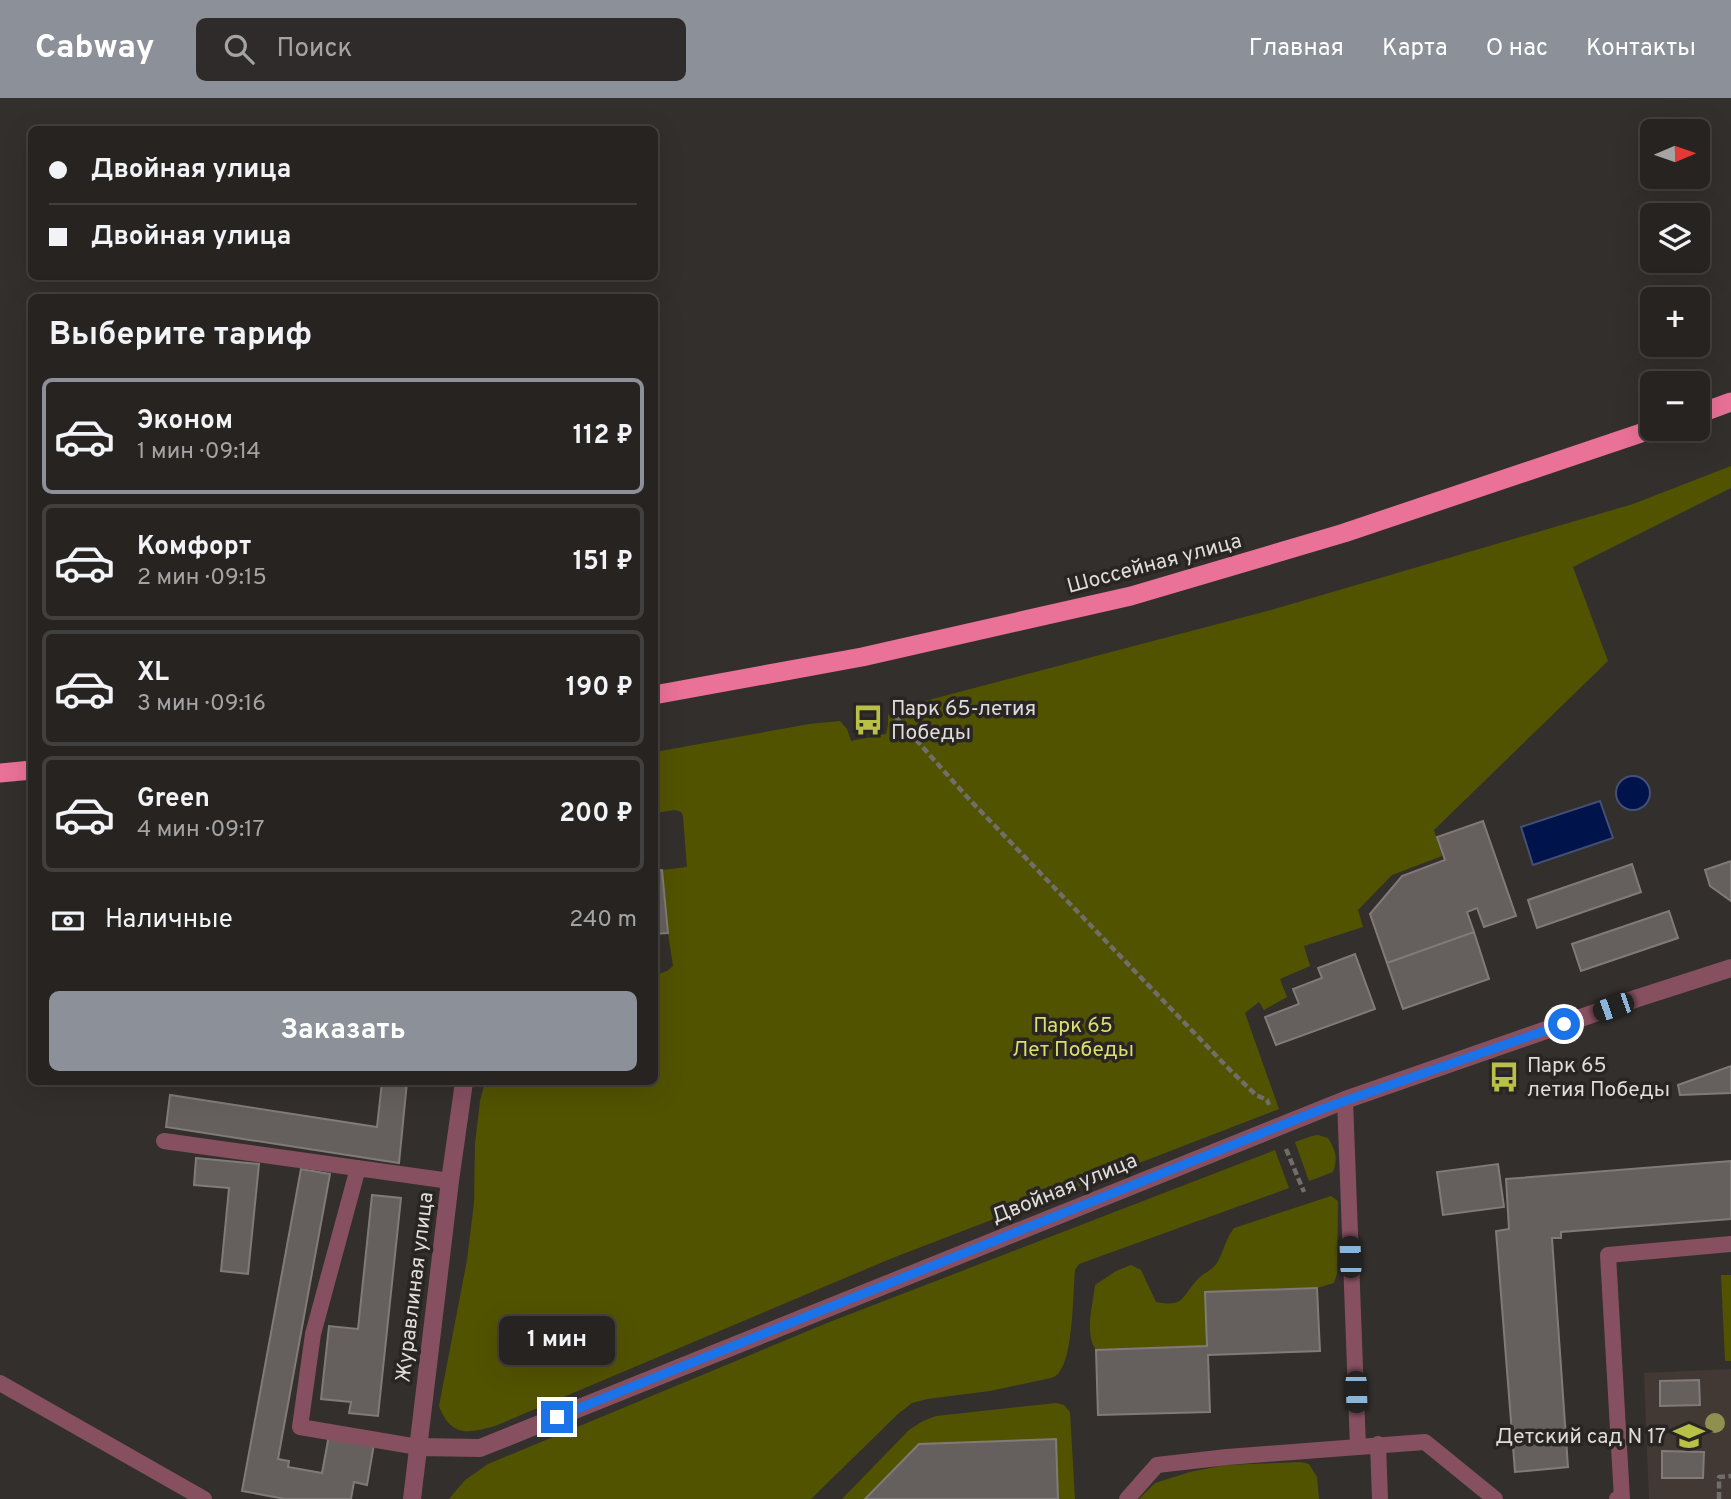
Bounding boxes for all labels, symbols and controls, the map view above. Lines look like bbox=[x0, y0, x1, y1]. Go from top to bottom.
search box bbox=[196, 18, 686, 81]
text: Cabway bbox=[35, 28, 154, 70]
icon: search bbox=[220, 30, 258, 68]
text: Поиск bbox=[276, 33, 352, 66]
text: Главная bbox=[1249, 34, 1344, 64]
text: Карта bbox=[1382, 34, 1448, 64]
text: О нас bbox=[1486, 34, 1548, 64]
text: Контакты bbox=[1586, 34, 1696, 64]
north arrow bbox=[1640, 119, 1710, 189]
map controls bbox=[1640, 119, 1710, 441]
text: Двойная улица bbox=[91, 154, 291, 187]
button: layers bbox=[1640, 203, 1710, 273]
text: Двойная улица bbox=[91, 221, 291, 254]
button: + bbox=[1640, 287, 1710, 357]
text: Выберите тариф bbox=[49, 316, 312, 356]
button: − bbox=[1640, 371, 1710, 441]
icon: car bbox=[53, 405, 116, 468]
text: Эконом bbox=[137, 405, 233, 438]
text: 112 ₽ bbox=[573, 420, 633, 453]
text: 1 мин · 09:14 bbox=[137, 438, 261, 467]
street label: Шоссейная улица bbox=[1064, 528, 1245, 601]
icon: car bbox=[53, 531, 116, 594]
text: Комфорт bbox=[137, 531, 251, 564]
text: 151 ₽ bbox=[573, 546, 633, 579]
text: 2 мин · 09:15 bbox=[137, 564, 267, 593]
icon: car bbox=[53, 657, 116, 720]
text: XL bbox=[137, 657, 169, 690]
text: 190 ₽ bbox=[566, 672, 633, 705]
text: 3 мин · 09:16 bbox=[137, 690, 266, 719]
place label: Парк 65-летия Победы bbox=[891, 696, 1036, 747]
bus stop icon: Парк 65-летия Победы bbox=[851, 703, 885, 737]
icon: car bbox=[53, 783, 116, 846]
text: Green bbox=[137, 783, 210, 816]
text: 200 ₽ bbox=[559, 798, 633, 831]
text: 4 мин · 09:17 bbox=[137, 816, 265, 845]
icon: cash bbox=[49, 902, 87, 940]
text: Наличные bbox=[105, 904, 233, 937]
text: 240 m bbox=[569, 906, 637, 935]
car bbox=[1590, 990, 1637, 1024]
button: Заказать bbox=[49, 991, 637, 1071]
route start bbox=[1548, 1008, 1580, 1040]
park label: Парк 65 Лет Победы bbox=[1012, 1013, 1134, 1064]
place label: Парк 65 летия Победы bbox=[1527, 1053, 1670, 1104]
bus stop icon: Парк 65 летия Победы bbox=[1487, 1060, 1521, 1094]
street label: Двойная улица bbox=[988, 1148, 1141, 1231]
street label: Журавлиная улица bbox=[390, 1190, 441, 1384]
car bbox=[1339, 1236, 1362, 1278]
callout: 1 мин bbox=[499, 1316, 615, 1364]
text: 1 мин bbox=[527, 1326, 587, 1355]
car bbox=[1345, 1371, 1368, 1413]
route end bbox=[541, 1401, 573, 1433]
school or university icon: Детский сад N 17 bbox=[1672, 1419, 1706, 1453]
place label: Детский сад N 17 bbox=[1495, 1424, 1666, 1451]

